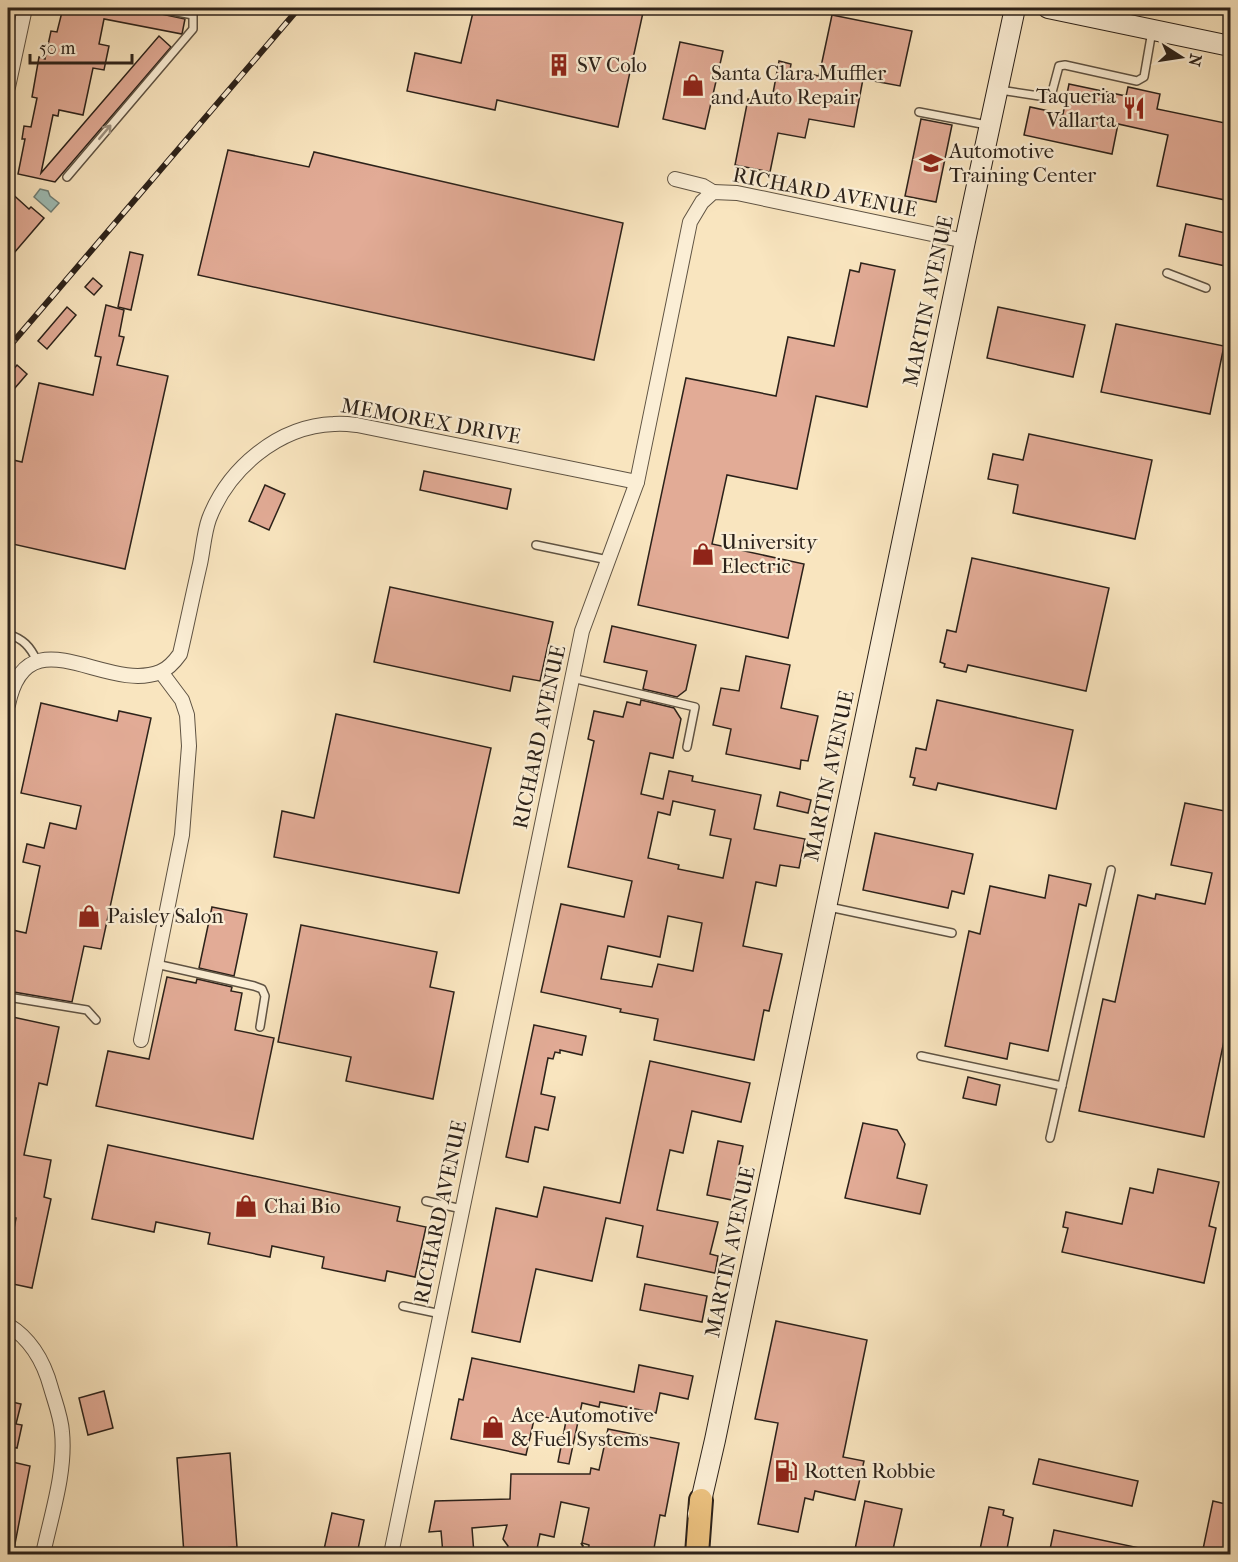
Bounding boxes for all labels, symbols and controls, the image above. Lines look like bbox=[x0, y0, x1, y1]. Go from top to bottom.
scale bar bbox=[30, 27, 132, 65]
north arrow bbox=[1151, 27, 1211, 87]
text: 50 m bbox=[39, 38, 76, 59]
building icon: SV Colo bbox=[546, 52, 572, 78]
text: N bbox=[1184, 52, 1206, 69]
place label: SV Colo bbox=[577, 53, 647, 77]
place label: Santa Clara Muffler and Auto Repair bbox=[711, 61, 886, 109]
shop icon: Santa Clara Muffler and Auto Repair bbox=[680, 72, 706, 98]
place label: Taqueria Vallarta bbox=[1036, 84, 1116, 132]
restaurant icon: Taqueria Vallarta bbox=[1121, 95, 1147, 121]
one-way arrow bbox=[98, 124, 111, 140]
place label: Automotive Training Center bbox=[948, 139, 1096, 187]
school or university icon: Automotive Training Center bbox=[918, 150, 944, 176]
street label: RICHARD AVENUE bbox=[731, 162, 919, 222]
street label: MARTIN AVENUE bbox=[898, 213, 958, 389]
street label: MEMOREX DRIVE bbox=[339, 393, 523, 449]
place label: University Electric bbox=[721, 530, 818, 578]
shop icon: University Electric bbox=[690, 541, 716, 567]
street label: RICHARD AVENUE bbox=[508, 643, 570, 831]
street label: MARTIN AVENUE bbox=[799, 688, 859, 864]
shop icon: Paisley Salon bbox=[76, 903, 102, 929]
place label: Paisley Salon bbox=[107, 904, 223, 928]
street label: RICHARD AVENUE bbox=[409, 1118, 471, 1306]
street label: MARTIN AVENUE bbox=[700, 1164, 760, 1340]
shop icon: Chai Bio bbox=[233, 1193, 259, 1219]
place label: Chai Bio bbox=[264, 1194, 341, 1218]
place label: Ace Automotive & Fuel Systems bbox=[510, 1403, 654, 1451]
shop icon: Ace Automotive & Fuel Systems bbox=[480, 1414, 506, 1440]
fuel station icon: Rotten Robbie bbox=[773, 1458, 799, 1484]
place label: Rotten Robbie bbox=[804, 1459, 935, 1483]

